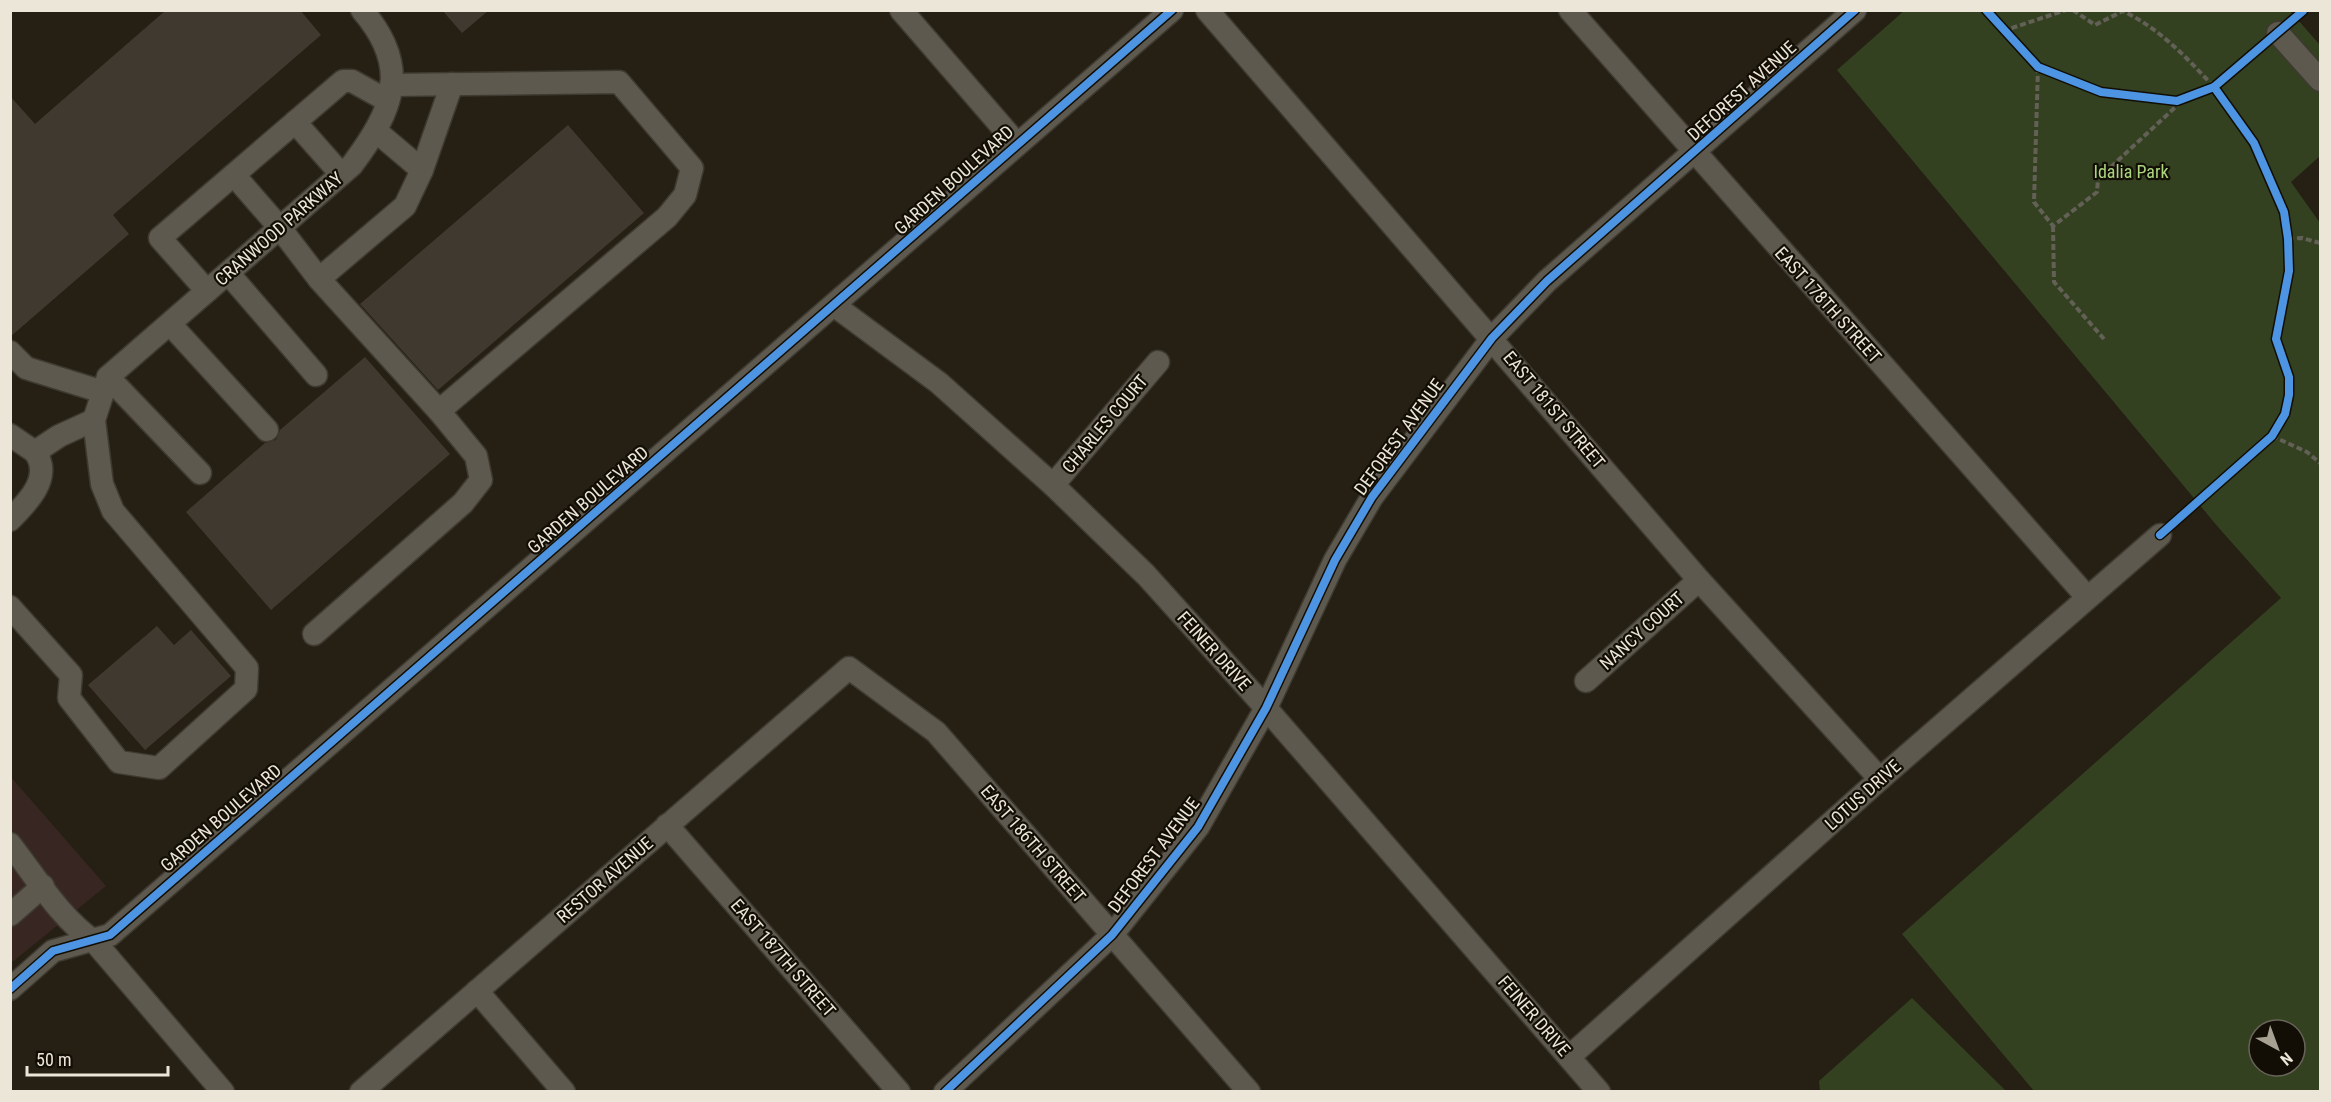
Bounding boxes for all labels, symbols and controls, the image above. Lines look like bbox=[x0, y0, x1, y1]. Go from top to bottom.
street label: DEFOREST AVENUE bbox=[1683, 36, 1800, 145]
street label: GARDEN BOULEVARD bbox=[890, 121, 1018, 239]
park label: Idalia Park bbox=[2093, 161, 2169, 182]
street label: CRANWOOD PARKWAY bbox=[211, 167, 347, 290]
street label: EAST 178TH STREET bbox=[1771, 242, 1886, 367]
street label: EAST 181ST STREET bbox=[1499, 347, 1610, 473]
street label: CHARLES COURT bbox=[1057, 370, 1152, 477]
street label: DEFOREST AVENUE bbox=[1349, 374, 1448, 499]
street label: GARDEN BOULEVARD bbox=[523, 442, 652, 558]
street label: NANCY COURT bbox=[1595, 587, 1688, 674]
street label: FEINER DRIVE bbox=[1173, 607, 1255, 695]
street label: LOTUS DRIVE bbox=[1820, 755, 1905, 834]
street label: GARDEN BOULEVARD bbox=[156, 760, 285, 876]
street label: EAST 186TH STREET bbox=[977, 781, 1090, 907]
street label: DEFOREST AVENUE bbox=[1104, 793, 1204, 916]
street label: RESTOR AVENUE bbox=[552, 832, 657, 927]
street label: EAST 187TH STREET bbox=[727, 895, 840, 1021]
street label: FEINER DRIVE bbox=[1494, 971, 1575, 1060]
north arrow bbox=[2247, 1018, 2307, 1078]
scale bar bbox=[27, 1039, 168, 1077]
text: 50 m bbox=[36, 1049, 71, 1070]
text: N bbox=[2277, 1049, 2296, 1069]

